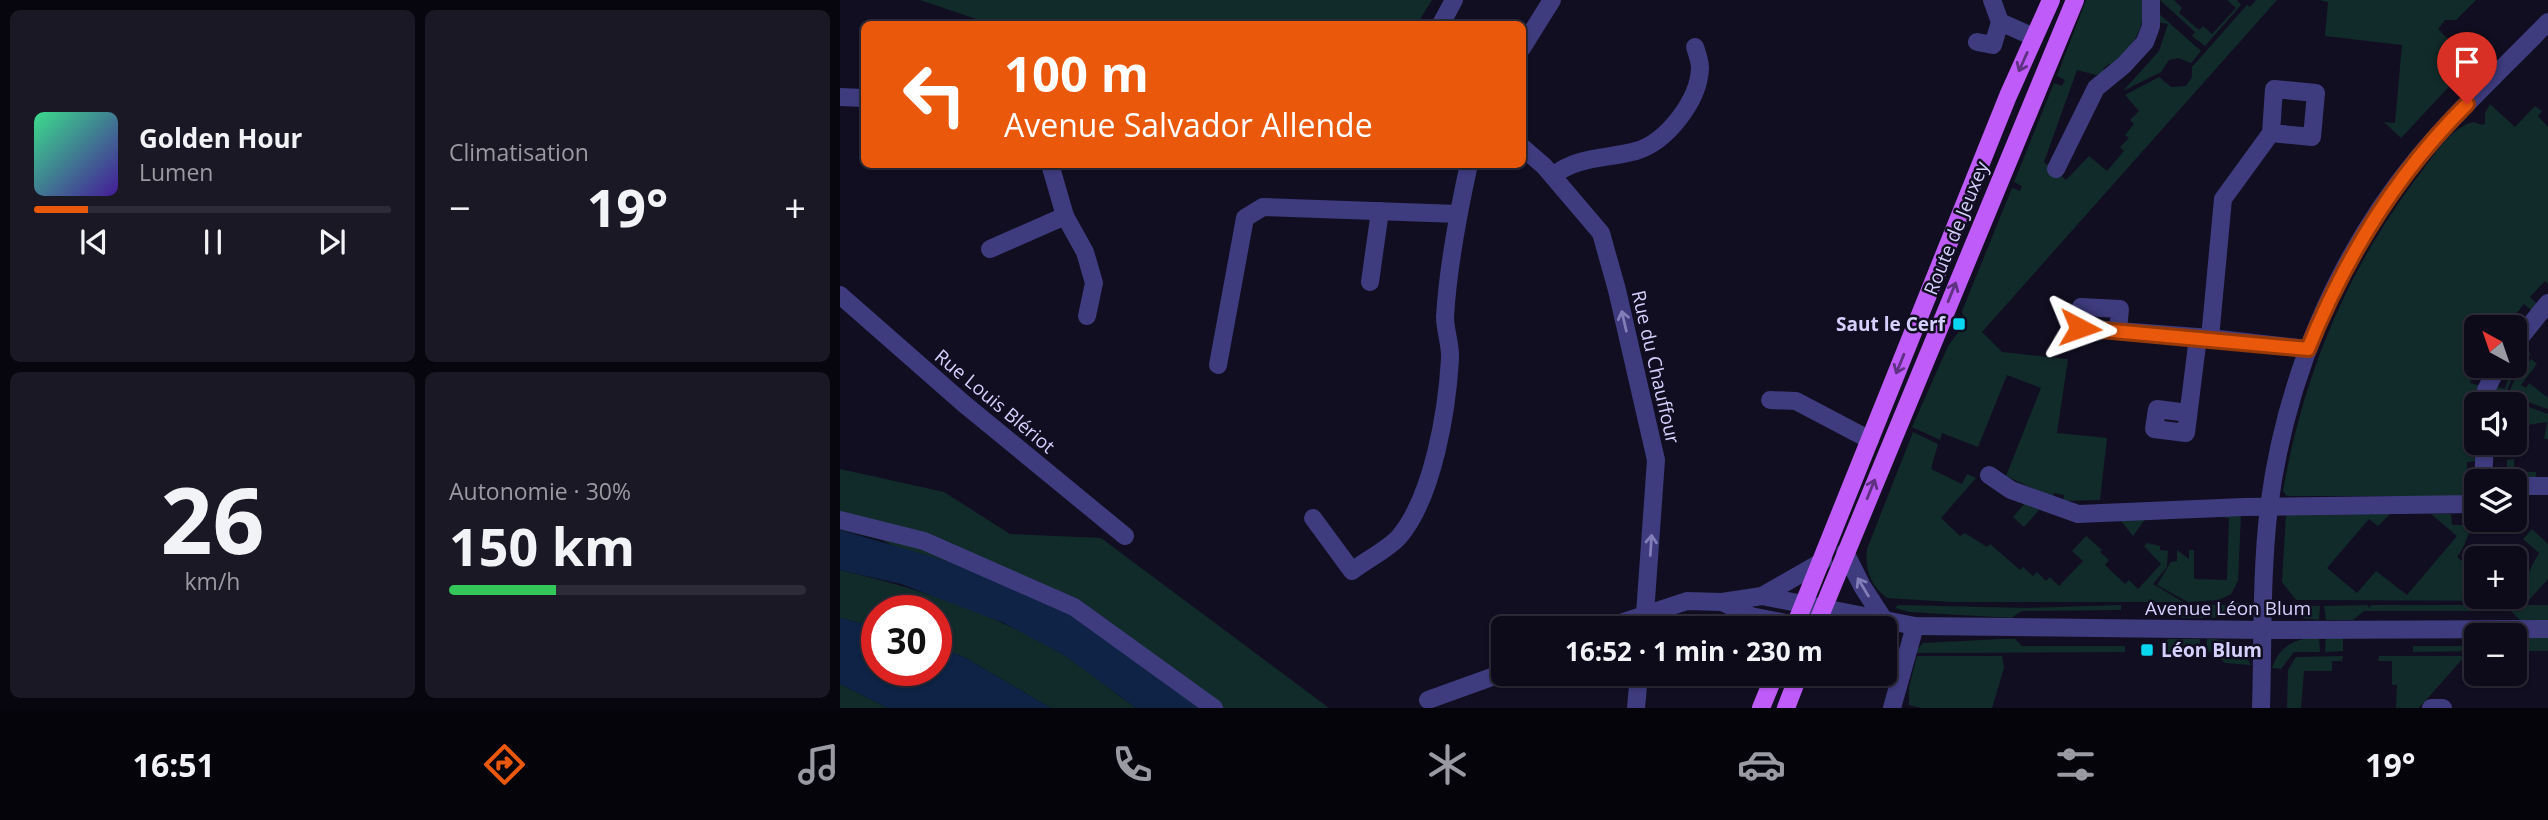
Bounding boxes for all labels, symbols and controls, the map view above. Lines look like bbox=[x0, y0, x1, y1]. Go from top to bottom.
pin bbox=[2437, 32, 2497, 104]
text: 100 m bbox=[1004, 40, 1149, 106]
icon: arrive bbox=[2448, 43, 2486, 81]
icon: left bbox=[889, 49, 980, 140]
one-way arrow bbox=[2016, 51, 2029, 72]
text: Avenue Salvador Allende bbox=[1004, 103, 1373, 146]
text: Golden Hour bbox=[139, 120, 302, 156]
text: Climatisation bbox=[449, 136, 589, 168]
text: Lumen bbox=[139, 156, 213, 188]
street label: Route de Jeuxey bbox=[1917, 157, 1995, 299]
text: 19° bbox=[587, 171, 668, 242]
text: − bbox=[449, 181, 471, 233]
text: + bbox=[784, 181, 806, 233]
icon: previous bbox=[75, 223, 113, 261]
icon: pause bbox=[194, 223, 232, 261]
icon: next bbox=[313, 223, 351, 261]
one-way arrow bbox=[1946, 282, 1959, 304]
street label: Rue du Chauffour bbox=[1626, 288, 1686, 446]
position arrow bbox=[2043, 291, 2117, 365]
one-way arrow bbox=[1617, 310, 1631, 333]
place label: Saut le Cerf bbox=[1836, 311, 1947, 337]
north arrow bbox=[2464, 315, 2527, 378]
map controls bbox=[2464, 315, 2527, 686]
marker: Saut le Cerf bbox=[1951, 316, 1967, 332]
street label: Rue Louis Blériot bbox=[929, 343, 1061, 459]
one-way arrow bbox=[1893, 352, 1906, 374]
button: sound bbox=[2464, 392, 2527, 455]
text: 26 bbox=[160, 457, 265, 581]
button: layers bbox=[2464, 469, 2527, 532]
text: Autonomie · 30% bbox=[449, 475, 631, 507]
one-way arrow bbox=[1865, 478, 1878, 500]
text: 150 km bbox=[449, 510, 635, 581]
one-way arrow bbox=[1644, 534, 1657, 557]
button: + bbox=[2464, 546, 2527, 609]
text: km/h bbox=[185, 565, 240, 597]
one-way arrow bbox=[1855, 577, 1869, 597]
speed limit sign: 30 bbox=[861, 595, 952, 686]
street label: Avenue Léon Blum bbox=[2145, 595, 2311, 621]
button: − bbox=[2464, 623, 2527, 686]
text: 16:52 · 1 min · 230 m bbox=[1565, 633, 1823, 669]
place label: Léon Blum bbox=[2161, 637, 2262, 663]
marker: Léon Blum bbox=[2139, 642, 2155, 658]
icon: directions bbox=[480, 740, 529, 789]
icon: music bbox=[794, 740, 843, 789]
icon: phone bbox=[1108, 740, 1157, 789]
icon: climate bbox=[1423, 740, 1472, 789]
icon: car bbox=[1737, 740, 1786, 789]
icon: filters bbox=[2051, 740, 2100, 789]
text: 16:51 bbox=[133, 743, 215, 786]
text: 19° bbox=[2365, 743, 2415, 786]

